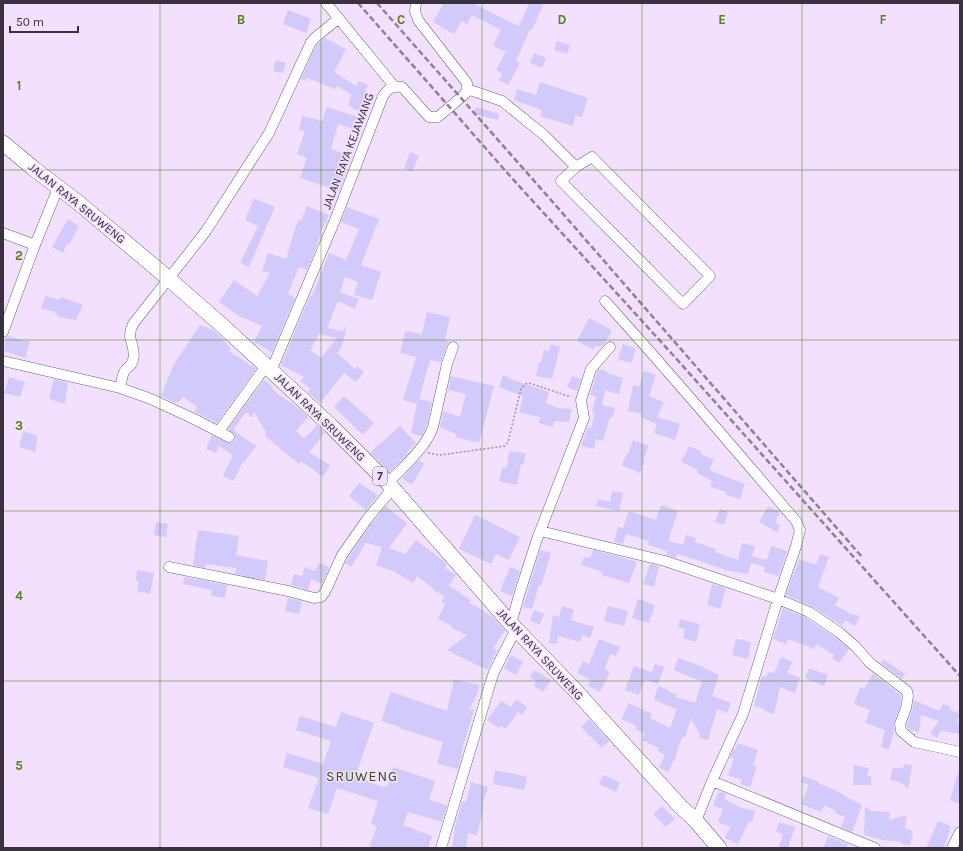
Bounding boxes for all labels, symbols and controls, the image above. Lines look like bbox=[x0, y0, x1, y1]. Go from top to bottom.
scale bar bbox=[10, 8, 78, 34]
text: B bbox=[237, 12, 245, 27]
text: C bbox=[397, 12, 405, 27]
text: D bbox=[558, 12, 567, 27]
text: E bbox=[718, 12, 726, 27]
text: F bbox=[879, 12, 887, 27]
text: 50 m bbox=[16, 15, 44, 29]
text: 1 bbox=[17, 78, 21, 93]
street label: JALAN RAYA KEJAWANG bbox=[319, 91, 377, 211]
street label: JALAN RAYA SRUWENG bbox=[26, 160, 128, 246]
text: 2 bbox=[15, 248, 23, 263]
street label: JALAN RAYA SRUWENG bbox=[272, 370, 368, 464]
text: 3 bbox=[15, 418, 23, 433]
road number: 7 bbox=[373, 467, 387, 485]
text: 4 bbox=[15, 588, 23, 603]
street label: JALAN RAYA SRUWENG bbox=[494, 605, 586, 703]
text: 5 bbox=[15, 758, 23, 773]
district label: SRUWENG bbox=[326, 768, 398, 785]

